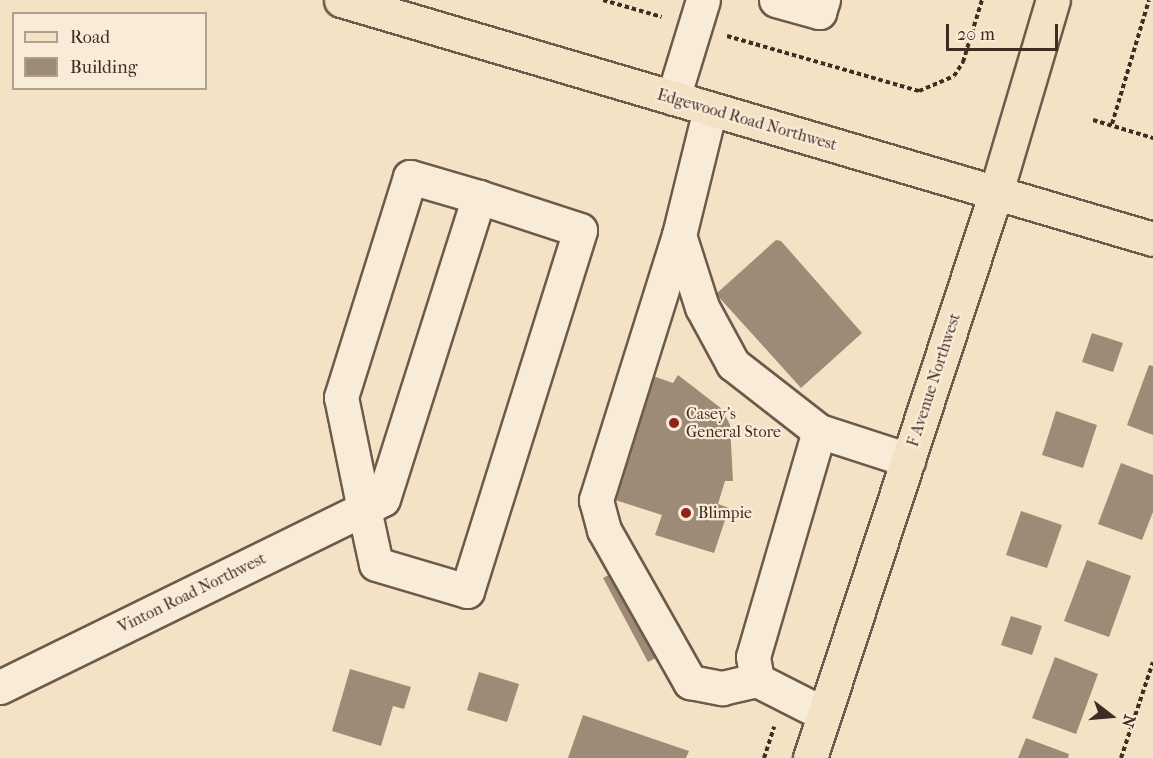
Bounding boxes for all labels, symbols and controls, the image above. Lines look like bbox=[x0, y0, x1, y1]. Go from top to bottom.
legend bbox=[12, 12, 207, 90]
scale bar bbox=[949, 12, 1062, 50]
text: 20 m bbox=[957, 24, 995, 45]
text: Road bbox=[70, 27, 110, 48]
text: Building bbox=[70, 57, 137, 78]
street label: Edgewood Road Northwest bbox=[655, 85, 839, 155]
street label: F Avenue Northwest bbox=[903, 311, 965, 449]
place label: Casey's General Store bbox=[686, 404, 781, 442]
marker: Casey's General Store bbox=[667, 416, 681, 430]
place label: Blimpie bbox=[698, 503, 752, 523]
marker: Blimpie bbox=[679, 506, 693, 520]
street label: Vinton Road Northwest bbox=[115, 549, 269, 637]
north arrow bbox=[1081, 686, 1141, 746]
text: N bbox=[1118, 713, 1140, 730]

